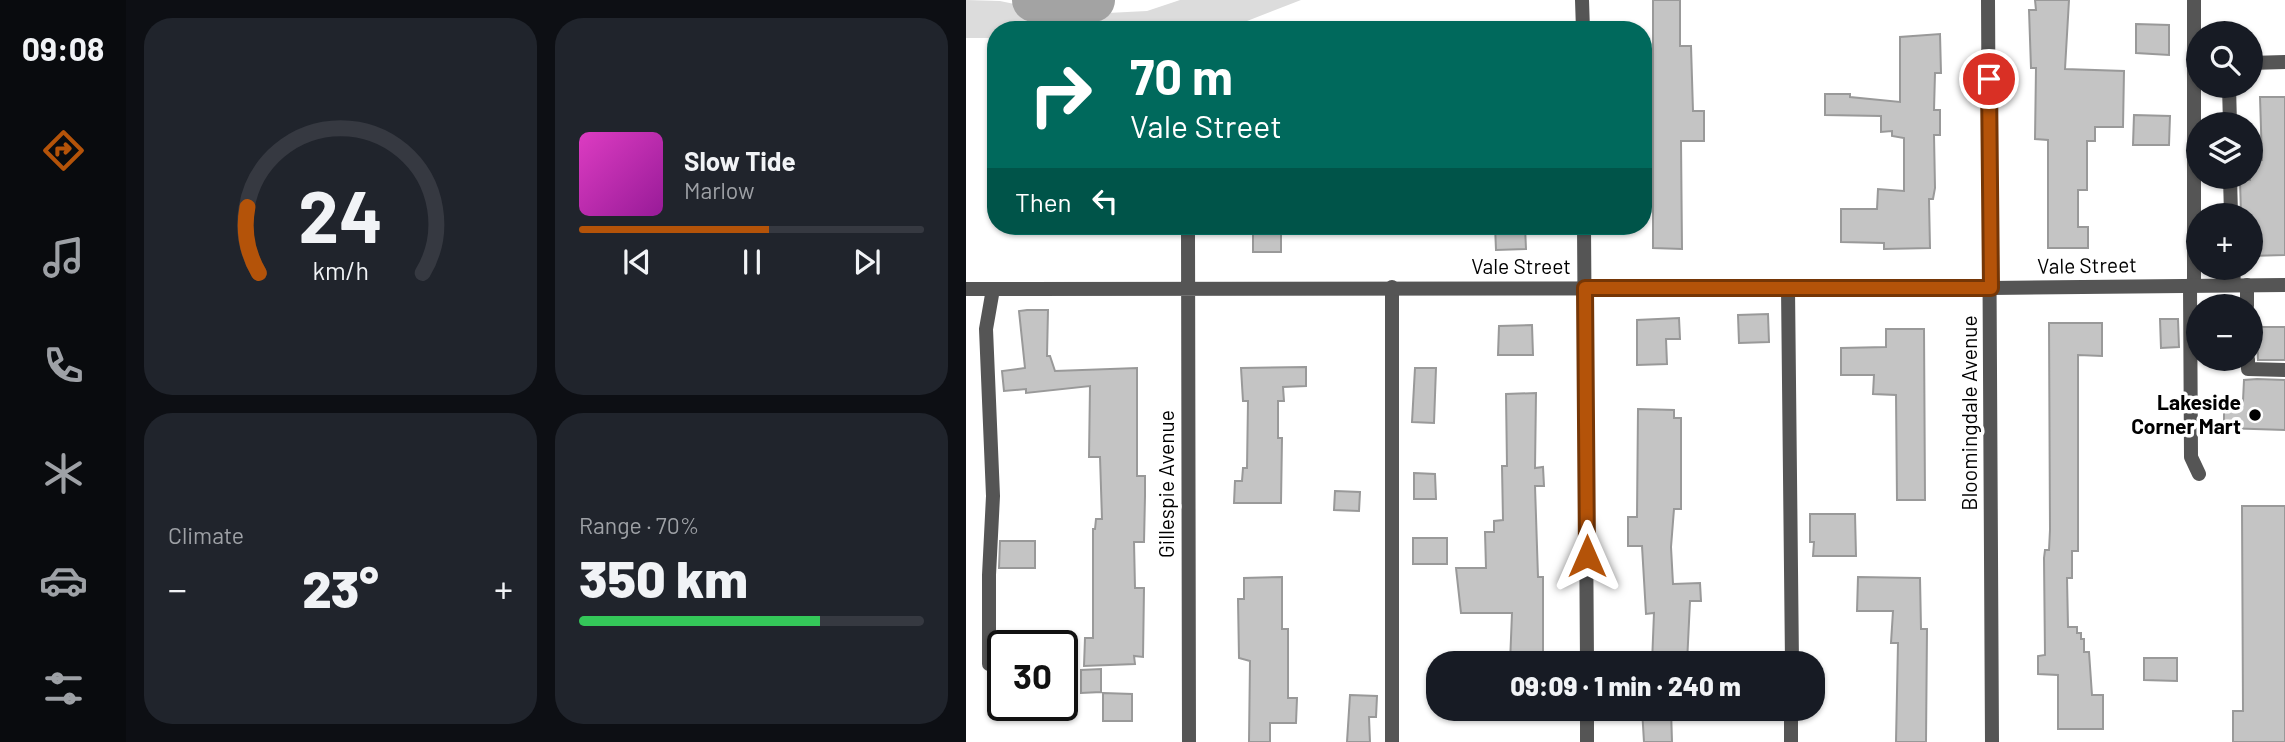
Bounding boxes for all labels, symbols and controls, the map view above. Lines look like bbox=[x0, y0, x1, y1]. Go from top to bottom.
map controls bbox=[2186, 21, 2263, 371]
button: search bbox=[2186, 21, 2263, 98]
text: 09:08 bbox=[22, 29, 104, 67]
text: 70 m bbox=[1130, 46, 1233, 105]
icon: right bbox=[1015, 49, 1106, 140]
pin bbox=[1959, 49, 2019, 109]
icon: arrive bbox=[1970, 60, 2008, 98]
text: Vale Street bbox=[1130, 106, 1282, 144]
button: layers bbox=[2186, 112, 2263, 189]
icon: directions bbox=[39, 126, 88, 175]
text: Slow Tide bbox=[684, 145, 796, 176]
text: 24 bbox=[298, 170, 383, 258]
text: Marlow bbox=[684, 176, 755, 204]
icon: left bbox=[1086, 182, 1124, 220]
text: Then bbox=[1015, 186, 1072, 217]
button: + bbox=[2186, 203, 2263, 280]
icon: music bbox=[39, 233, 88, 282]
icon: previous bbox=[618, 243, 656, 281]
icon: pause bbox=[733, 243, 771, 281]
icon: next bbox=[848, 243, 886, 281]
street label: Vale Street bbox=[2037, 251, 2137, 278]
street label: Vale Street bbox=[1471, 253, 1571, 278]
text: km/h bbox=[312, 255, 369, 285]
button: − bbox=[2186, 294, 2263, 371]
street label: Bloomingdale Avenue bbox=[1956, 315, 1981, 511]
icon: phone bbox=[39, 341, 88, 390]
place label: Lakeside Corner Mart bbox=[2131, 389, 2241, 438]
marker: Lakeside Corner Mart bbox=[2247, 407, 2263, 423]
street label: Gillespie Avenue bbox=[1153, 410, 1178, 558]
icon: climate bbox=[39, 449, 88, 498]
text: Range · 70% bbox=[579, 511, 699, 539]
position arrow bbox=[1550, 519, 1624, 593]
text: Climate bbox=[168, 521, 244, 549]
text: 350 km bbox=[579, 546, 748, 608]
icon: car bbox=[39, 556, 88, 605]
text: 23° bbox=[302, 556, 379, 618]
text: − bbox=[168, 565, 187, 611]
text: + bbox=[494, 565, 513, 611]
speed limit sign: 30 bbox=[987, 630, 1078, 721]
icon: filters bbox=[39, 664, 88, 713]
text: 09:09 · 1 min · 240 m bbox=[1510, 670, 1741, 701]

